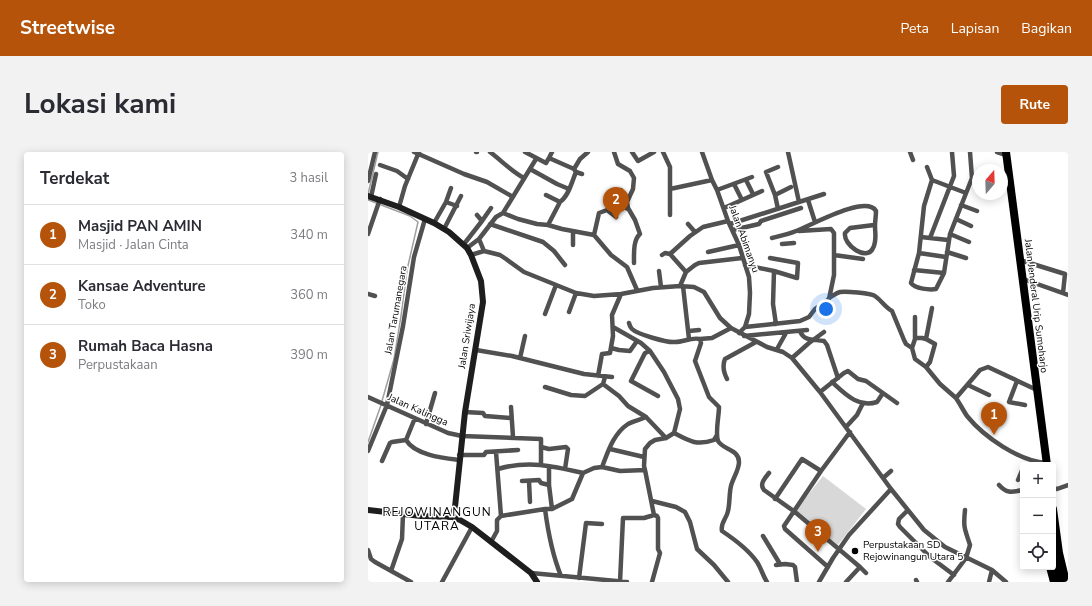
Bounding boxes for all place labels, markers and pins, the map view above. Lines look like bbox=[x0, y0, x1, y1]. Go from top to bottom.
pin: 2 bbox=[603, 187, 629, 220]
pin: 1 bbox=[981, 402, 1007, 435]
pin: 3 bbox=[805, 519, 831, 552]
place label: Perpustakaan SD Rejowinangun Utara 5 bbox=[863, 538, 963, 564]
marker: Perpustakaan SD Rejowinangun Utara 5 bbox=[850, 546, 860, 556]

